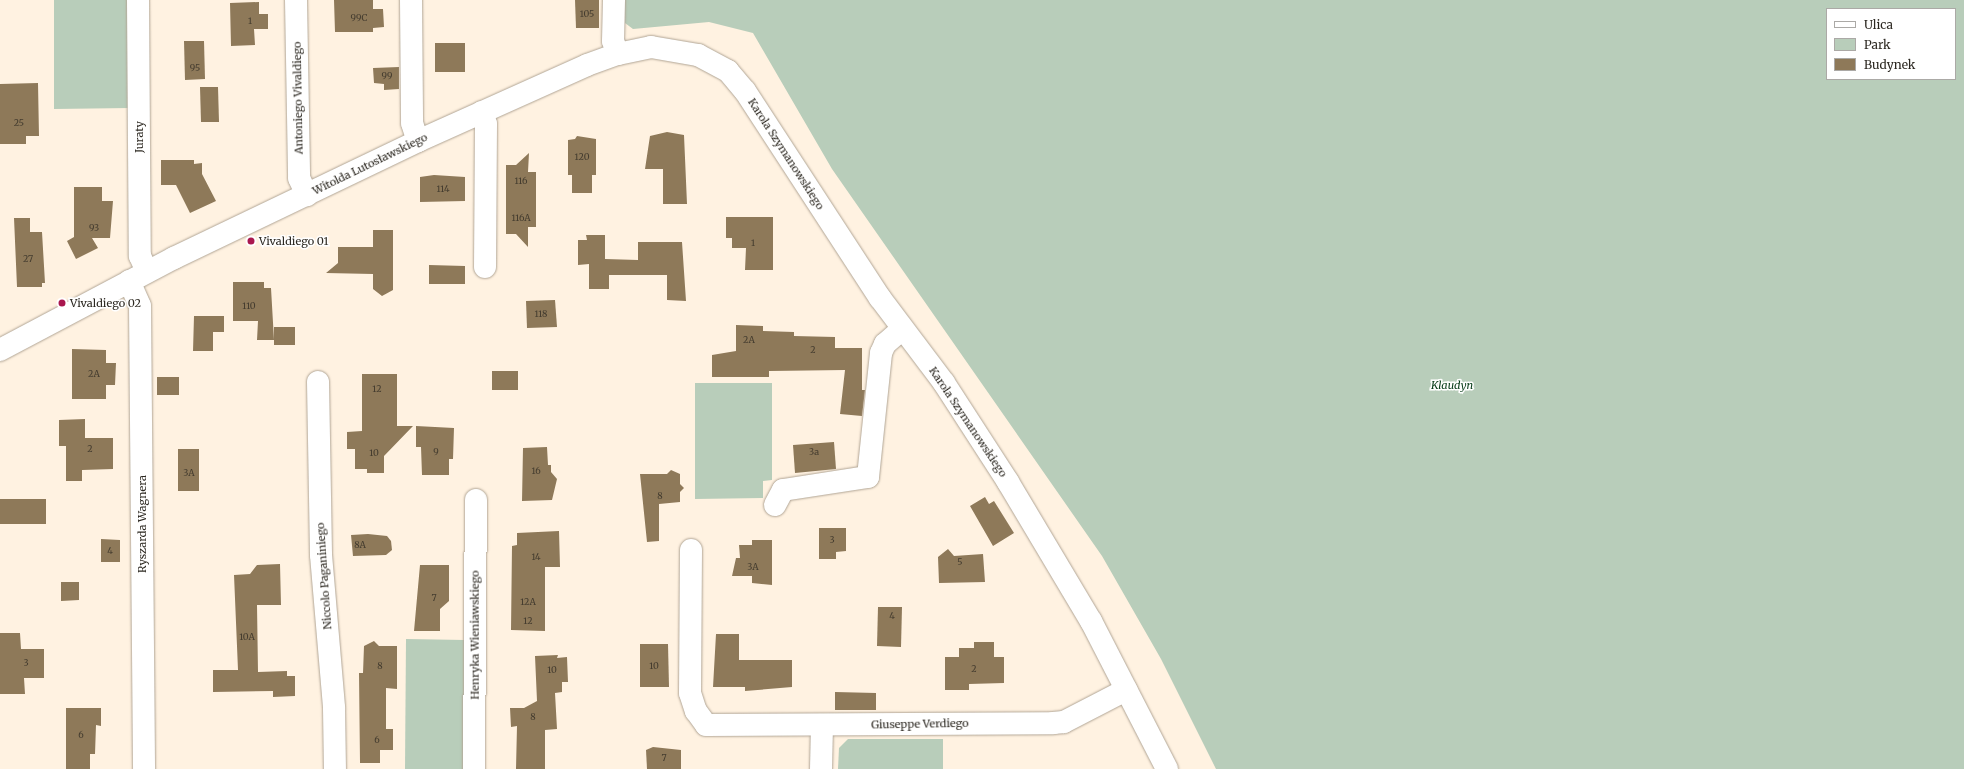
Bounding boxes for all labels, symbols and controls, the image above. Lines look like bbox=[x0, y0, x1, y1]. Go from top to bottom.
legend bbox=[1826, 8, 1956, 80]
house number: 105 bbox=[580, 9, 594, 19]
house number: 99C bbox=[351, 13, 367, 23]
house number: 1 bbox=[248, 16, 252, 26]
text: Ulica bbox=[1864, 17, 1893, 32]
text: Park bbox=[1864, 37, 1891, 52]
street label: Antoniego Vivaldiego bbox=[290, 42, 306, 154]
text: Budynek bbox=[1864, 57, 1915, 72]
house number: 95 bbox=[190, 63, 200, 73]
house number: 99 bbox=[382, 71, 392, 81]
street label: Karola Szymanowskiego bbox=[745, 96, 827, 212]
house number: 25 bbox=[14, 118, 24, 128]
street label: Juraty bbox=[132, 121, 146, 153]
street label: Witolda Lutosławskiego bbox=[310, 130, 430, 198]
house number: 120 bbox=[575, 152, 589, 162]
house number: 116 bbox=[515, 176, 527, 186]
house number: 114 bbox=[437, 184, 449, 194]
house number: 116A bbox=[511, 213, 531, 223]
house number: 93 bbox=[89, 223, 99, 233]
place label: Vivaldiego 01 bbox=[259, 234, 328, 248]
marker: Vivaldiego 01 bbox=[246, 236, 256, 246]
house number: 1 bbox=[751, 238, 755, 248]
house number: 27 bbox=[23, 254, 33, 264]
place label: Vivaldiego 02 bbox=[70, 296, 141, 310]
marker: Vivaldiego 02 bbox=[57, 298, 67, 308]
house number: 110 bbox=[242, 301, 256, 311]
house number: 118 bbox=[535, 309, 547, 319]
house number: 2A bbox=[743, 335, 755, 345]
house number: 2 bbox=[810, 345, 816, 355]
street label: Karola Szymanowskiego bbox=[926, 365, 1010, 479]
house number: 2A bbox=[88, 369, 100, 379]
park label: Klaudyn bbox=[1431, 378, 1473, 392]
house number: 12 bbox=[372, 384, 382, 394]
house number: 2 bbox=[87, 444, 93, 454]
house number: 9 bbox=[433, 447, 439, 457]
house number: 3a bbox=[809, 447, 819, 457]
house number: 10 bbox=[369, 448, 379, 458]
house number: 16 bbox=[531, 466, 541, 476]
house number: 3A bbox=[183, 468, 195, 478]
street label: Ryszarda Wagnera bbox=[135, 475, 149, 573]
house number: 8 bbox=[657, 491, 663, 501]
street label: Niccolo Paganiniego bbox=[314, 522, 334, 630]
house number: 3 bbox=[829, 535, 835, 545]
house number: 8A bbox=[354, 540, 366, 550]
house number: 4 bbox=[107, 546, 113, 556]
house number: 14 bbox=[531, 552, 541, 562]
house number: 5 bbox=[957, 557, 963, 567]
house number: 3A bbox=[747, 562, 759, 572]
street label: Henryka Wieniawskiego bbox=[468, 570, 482, 700]
house number: 7 bbox=[431, 593, 437, 603]
house number: 12A bbox=[520, 597, 536, 607]
house number: 4 bbox=[889, 611, 895, 621]
house number: 12 bbox=[523, 616, 533, 626]
house number: 10A bbox=[239, 632, 255, 642]
house number: 3 bbox=[23, 658, 29, 668]
house number: 8 bbox=[377, 661, 383, 671]
house number: 10 bbox=[649, 661, 659, 671]
house number: 2 bbox=[971, 664, 977, 674]
house number: 10 bbox=[547, 665, 557, 675]
house number: 8 bbox=[530, 712, 536, 722]
street label: Giuseppe Verdiego bbox=[871, 717, 969, 731]
house number: 6 bbox=[78, 730, 84, 740]
house number: 6 bbox=[374, 735, 380, 745]
house number: 7 bbox=[661, 753, 667, 763]

